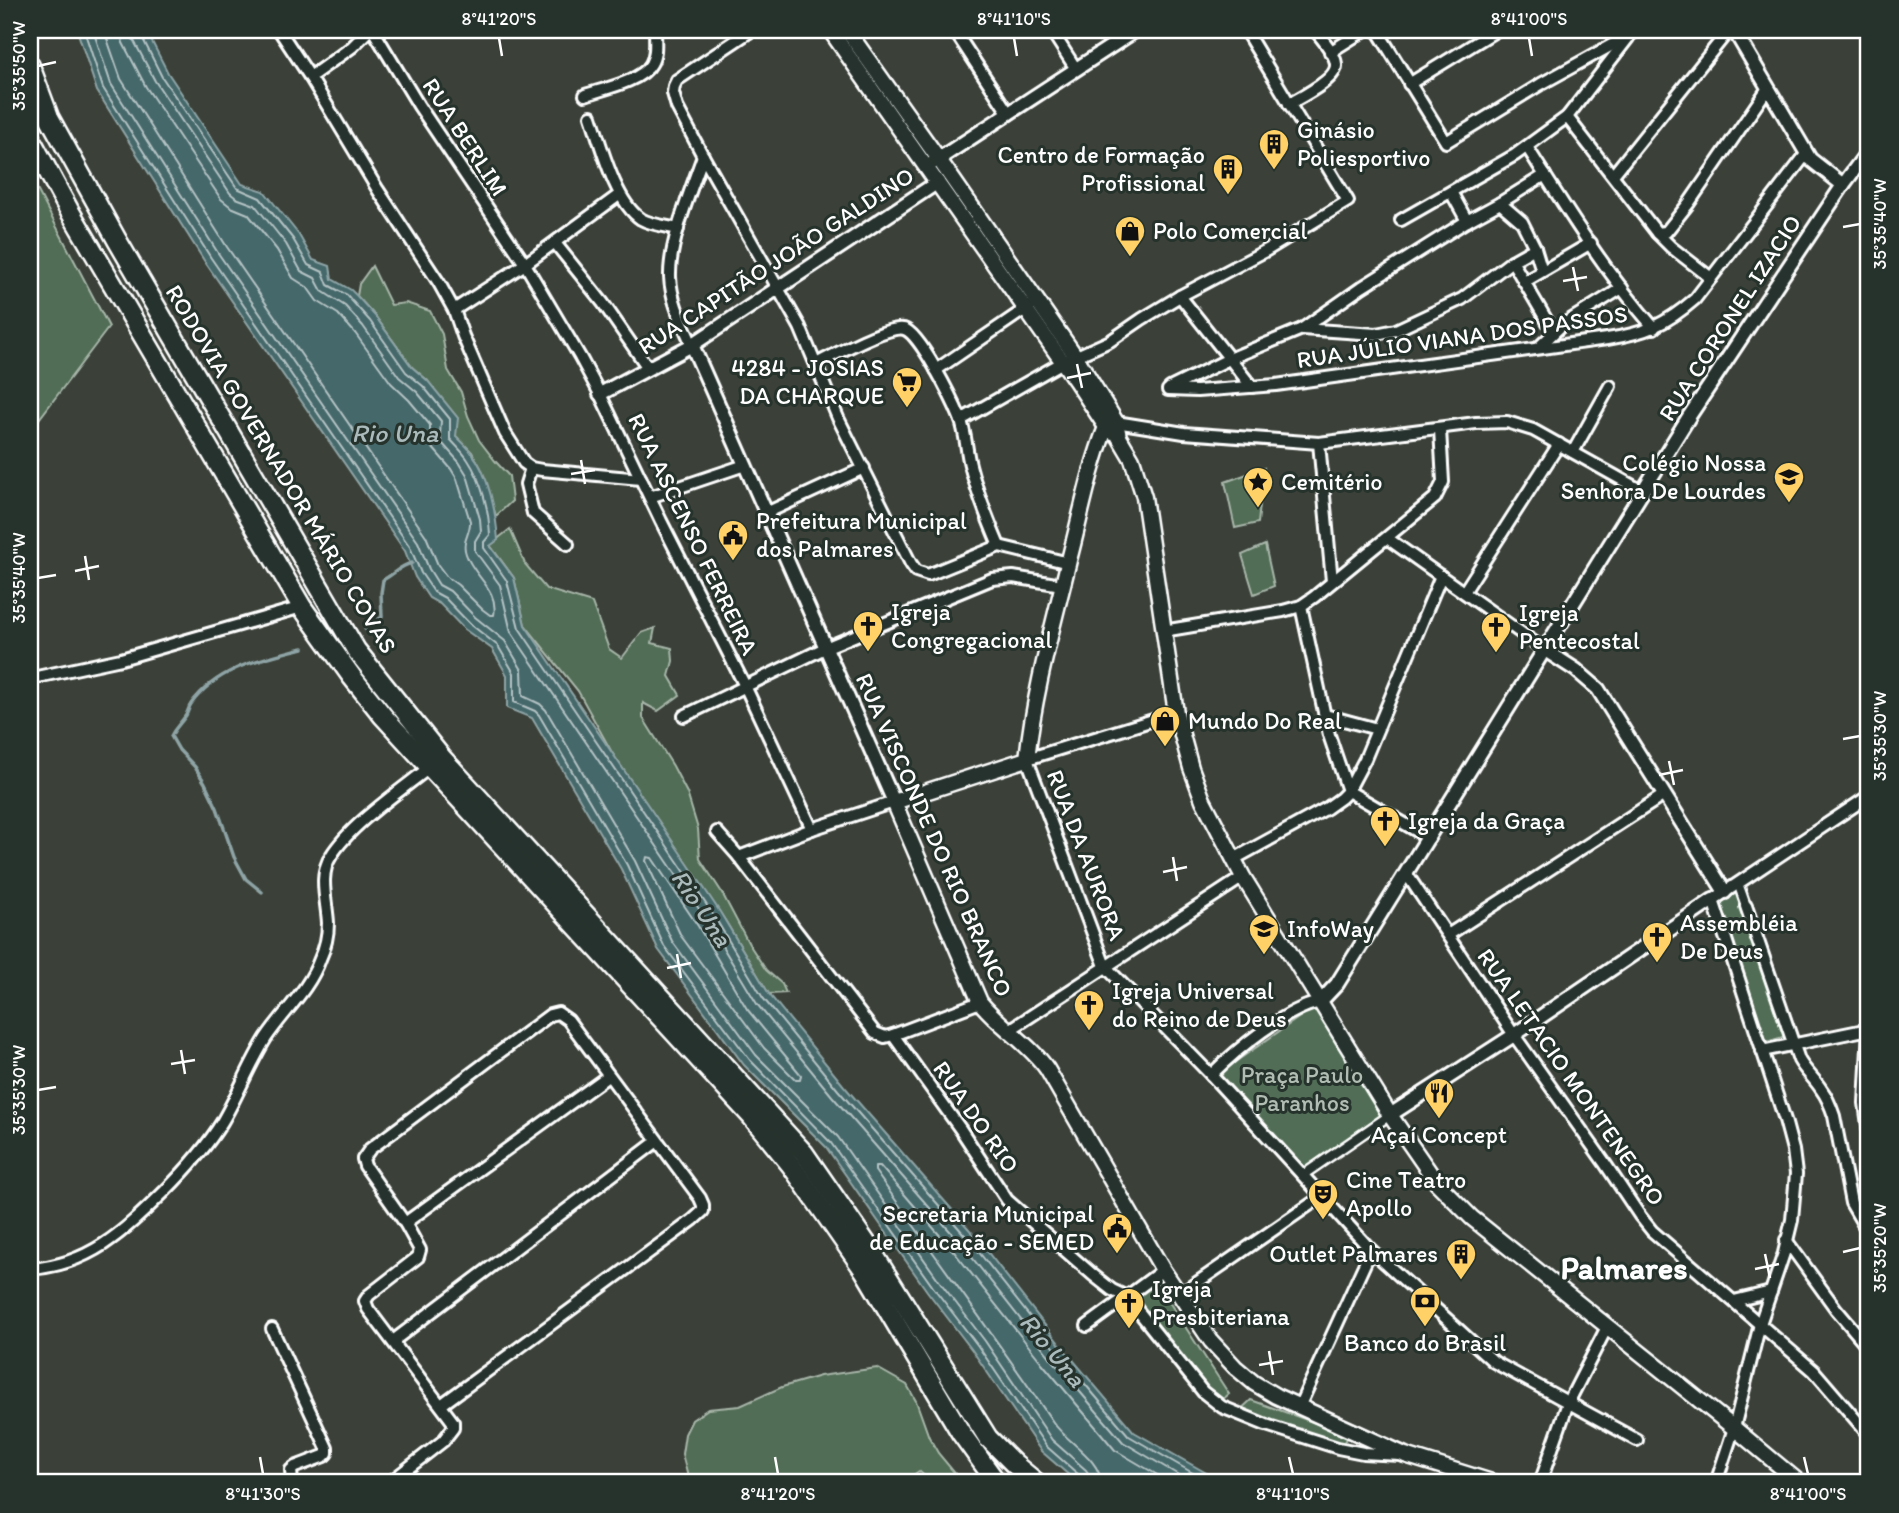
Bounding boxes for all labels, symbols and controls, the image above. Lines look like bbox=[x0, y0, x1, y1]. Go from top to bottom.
text: 8°41'20"S bbox=[462, 8, 536, 30]
text: 8°41'10"S bbox=[977, 8, 1051, 30]
text: 8°41'00"S bbox=[1491, 8, 1567, 30]
text: 35°35'50"W bbox=[8, 21, 30, 111]
street label: RUA BERLIM bbox=[417, 72, 514, 201]
place label: Ginásio Poliesportivo bbox=[1297, 115, 1430, 172]
building icon: Ginásio Poliesportivo bbox=[1257, 127, 1291, 171]
place label: Centro de Formação Profissional bbox=[997, 140, 1205, 197]
building icon: Centro de Formação Profissional bbox=[1211, 152, 1245, 196]
street label: RUA CAPITÃO JOÃO GALDINO bbox=[632, 160, 919, 361]
text: 35°35'40"W bbox=[1869, 178, 1891, 270]
street label: RUA CORONEL IZACIO bbox=[1652, 209, 1807, 426]
shop icon: Polo Comercial bbox=[1113, 214, 1147, 258]
place label: Polo Comercial bbox=[1153, 216, 1307, 245]
street label: RODOVIA GOVERNADOR MÁRIO COVAS bbox=[159, 279, 403, 658]
street label: RUA JÚLIO VIANA DOS PASSOS bbox=[1295, 299, 1629, 374]
place label: 4284 - JOSIAS DA CHARQUE bbox=[731, 353, 884, 410]
supermarket icon: 4284 - JOSIAS DA CHARQUE bbox=[890, 365, 924, 409]
street label: RUA ASCENSO FERREIRA bbox=[622, 408, 765, 660]
water label: Rio Una bbox=[352, 417, 439, 449]
place label: Colégio Nossa Senhora De Lourdes bbox=[1561, 448, 1766, 505]
school or university icon: Colégio Nossa Senhora De Lourdes bbox=[1772, 460, 1806, 504]
place icon: Cemitério bbox=[1241, 465, 1275, 509]
place label: Cemitério bbox=[1281, 467, 1383, 496]
place label: Prefeitura Municipal dos Palmares bbox=[756, 506, 967, 563]
public building icon: Prefeitura Municipal dos Palmares bbox=[716, 518, 750, 562]
text: 35°35'40"W bbox=[8, 532, 30, 624]
place label: Igreja Congregacional bbox=[891, 597, 1052, 654]
place label: Igreja Pentecostal bbox=[1519, 598, 1640, 655]
church icon: Igreja Congregacional bbox=[851, 609, 885, 653]
church icon: Igreja Pentecostal bbox=[1479, 610, 1513, 654]
street label: RUA VISCONDE DO RIO BRANCO bbox=[850, 668, 1019, 1001]
text: 35°35'30"W bbox=[1869, 691, 1891, 781]
shop icon: Mundo Do Real bbox=[1148, 704, 1182, 748]
place label: Mundo Do Real bbox=[1188, 706, 1342, 735]
street label: RUA DA AURORA bbox=[1041, 765, 1132, 944]
church icon: Igreja da Graça bbox=[1368, 804, 1402, 848]
place label: Igreja da Graça bbox=[1408, 806, 1565, 835]
water label: Rio Una bbox=[664, 863, 740, 953]
place label: Assembléia De Deus bbox=[1680, 908, 1798, 965]
school or university icon: InfoWay bbox=[1247, 912, 1281, 956]
place label: InfoWay bbox=[1287, 914, 1375, 943]
church icon: Assembléia De Deus bbox=[1640, 920, 1674, 964]
street label: RUA LETACIO MONTENEGRO bbox=[1471, 942, 1671, 1211]
place label: Igreja Universal do Reino de Deus bbox=[1112, 976, 1287, 1033]
church icon: Igreja Universal do Reino de Deus bbox=[1072, 988, 1106, 1032]
text: 35°35'30"W bbox=[8, 1045, 30, 1135]
street label: RUA DO RIO bbox=[927, 1055, 1026, 1178]
park label: Praça Paulo Paranhos bbox=[1241, 1060, 1363, 1117]
restaurant icon: Açaí Concept bbox=[1422, 1076, 1456, 1120]
place label: Açaí Concept bbox=[1371, 1120, 1507, 1149]
place label: Cine Teatro Apollo bbox=[1346, 1165, 1466, 1222]
theatre icon: Cine Teatro Apollo bbox=[1306, 1177, 1340, 1221]
place label: Secretaria Municipal de Educação - SEMED bbox=[869, 1199, 1094, 1256]
text: 35°35'20"W bbox=[1869, 1203, 1891, 1293]
public building icon: Secretaria Municipal de Educação - SEMED bbox=[1100, 1211, 1134, 1255]
building icon: Outlet Palmares bbox=[1444, 1237, 1478, 1281]
place label: Outlet Palmares bbox=[1269, 1239, 1438, 1268]
district label: Palmares bbox=[1561, 1249, 1687, 1287]
place label: Igreja Presbiteriana bbox=[1152, 1274, 1290, 1331]
bank icon: Banco do Brasil bbox=[1408, 1284, 1442, 1328]
church icon: Igreja Presbiteriana bbox=[1112, 1286, 1146, 1330]
water label: Rio Una bbox=[1013, 1306, 1093, 1394]
place label: Banco do Brasil bbox=[1344, 1328, 1506, 1357]
text: 8°41'30"S bbox=[225, 1483, 301, 1505]
text: 8°41'20"S bbox=[741, 1483, 815, 1505]
text: 8°41'10"S bbox=[1256, 1483, 1330, 1505]
text: 8°41'00"S bbox=[1770, 1483, 1846, 1505]

